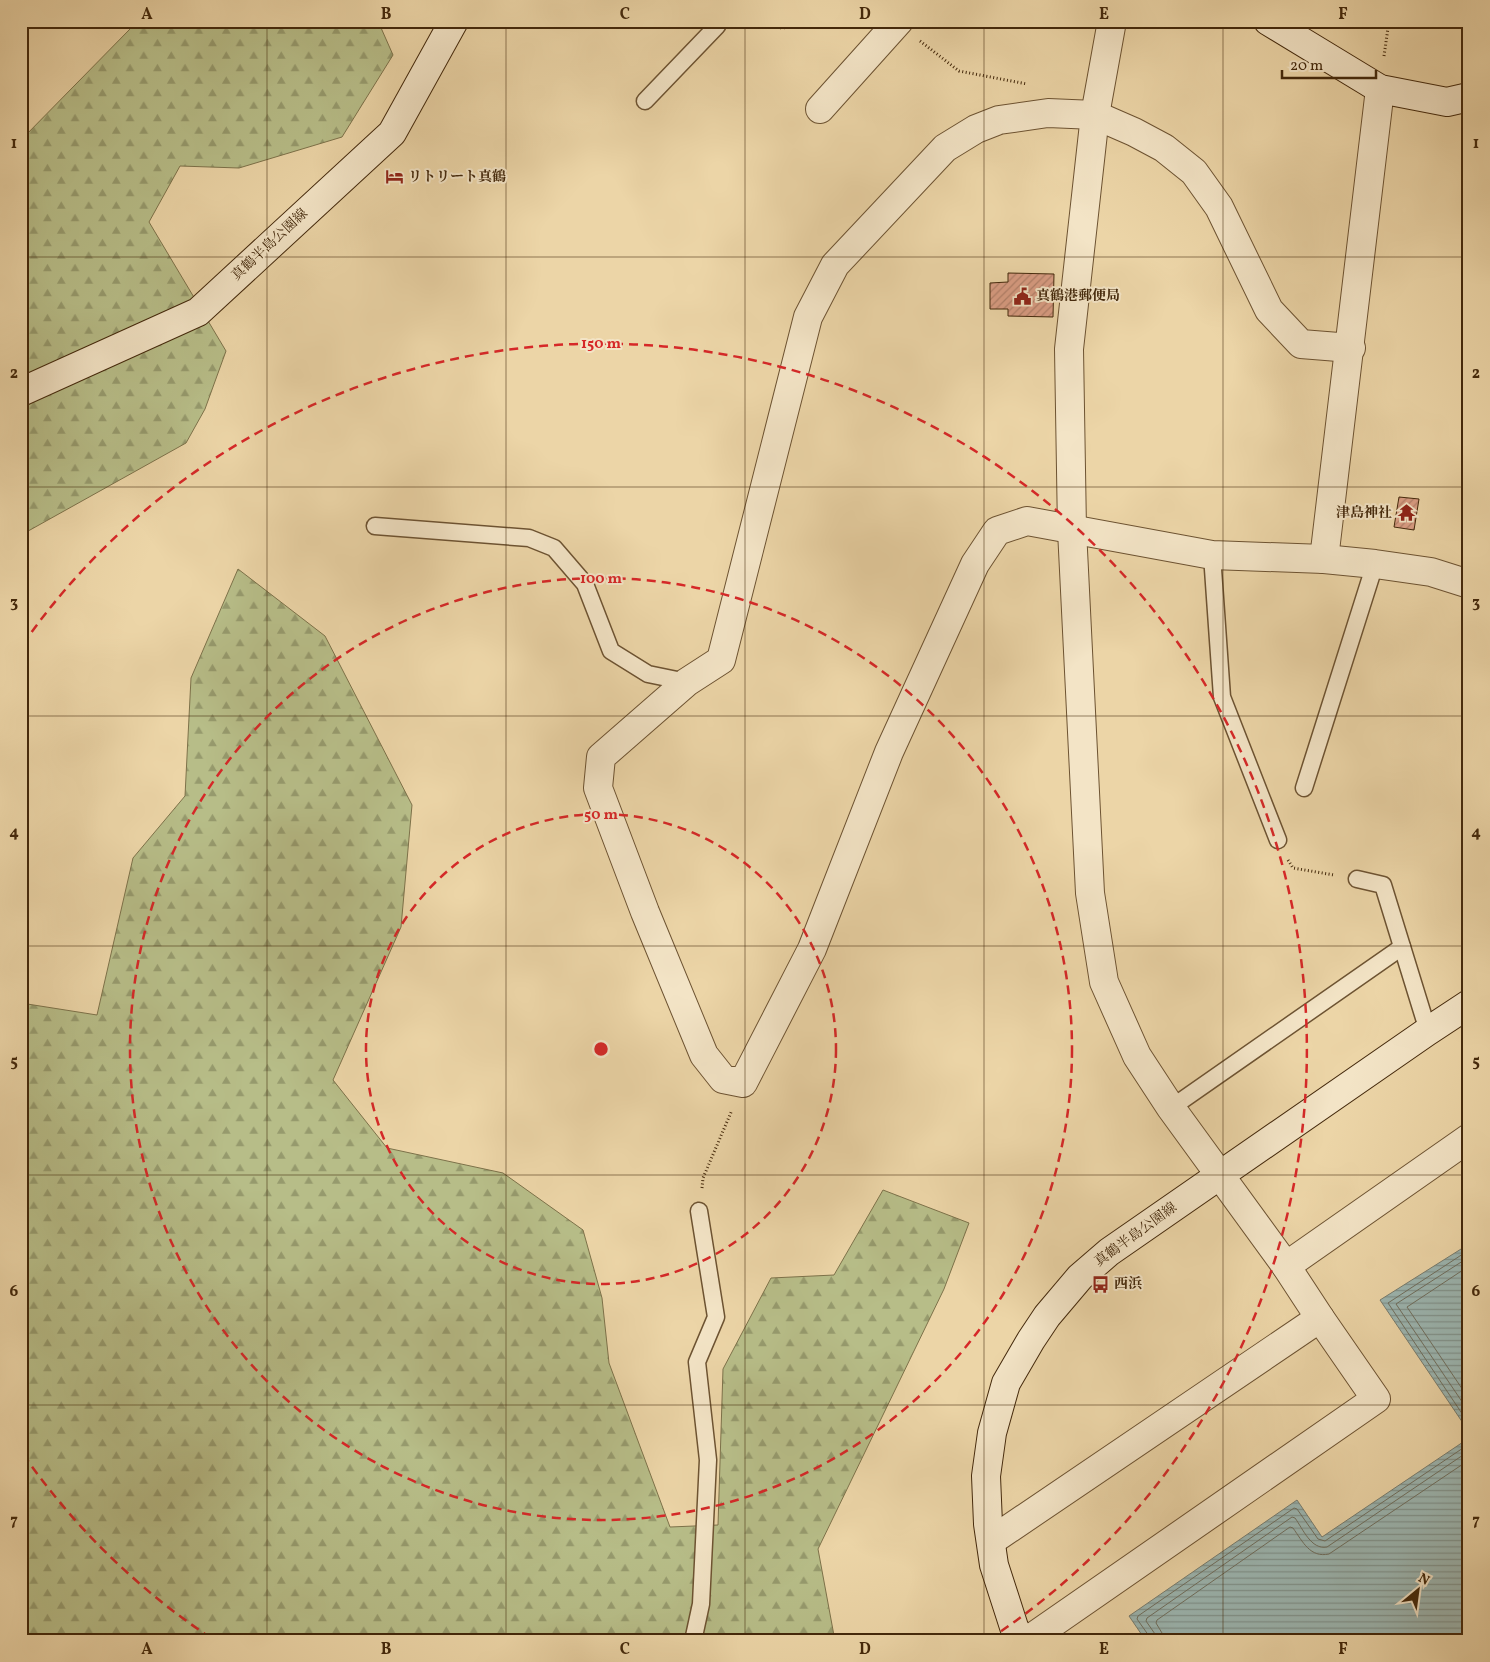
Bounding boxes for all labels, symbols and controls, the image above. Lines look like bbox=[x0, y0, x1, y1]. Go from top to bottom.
text: A bbox=[141, 4, 153, 26]
text: B bbox=[381, 4, 392, 26]
text: C bbox=[620, 4, 630, 26]
text: D bbox=[859, 4, 871, 26]
text: E bbox=[1099, 4, 1109, 26]
text: F bbox=[1338, 4, 1348, 26]
scale bar bbox=[1282, 48, 1376, 80]
text: 20 m bbox=[1290, 56, 1323, 77]
text: 1 bbox=[11, 133, 17, 155]
text: 1 bbox=[1473, 133, 1479, 155]
hotel icon: リトリート真鶴 bbox=[384, 167, 404, 187]
place label: リトリート真鶴 bbox=[408, 168, 506, 187]
street label: 真鶴半島公園線 bbox=[228, 205, 312, 285]
public building icon: 真鶴港郵便局 bbox=[1012, 286, 1032, 306]
place label: 真鶴港郵便局 bbox=[1036, 287, 1120, 306]
text: 150 m bbox=[581, 334, 621, 355]
text: 2 bbox=[10, 363, 18, 385]
text: 2 bbox=[1472, 363, 1480, 385]
temple icon: 津島神社 bbox=[1396, 503, 1416, 523]
place label: 津島神社 bbox=[1336, 504, 1392, 523]
text: 100 m bbox=[580, 569, 623, 590]
text: 3 bbox=[10, 592, 18, 614]
text: 3 bbox=[1472, 592, 1480, 614]
text: 50 m bbox=[584, 805, 618, 826]
text: 4 bbox=[9, 822, 19, 844]
text: 4 bbox=[1471, 822, 1481, 844]
centre of rings bbox=[592, 1040, 610, 1058]
text: 5 bbox=[10, 1051, 18, 1073]
text: 5 bbox=[1472, 1051, 1480, 1073]
street label: 真鶴半島公園線 bbox=[1091, 1199, 1181, 1271]
bus stop icon: 西浜 bbox=[1090, 1274, 1110, 1294]
place label: 西浜 bbox=[1114, 1275, 1143, 1294]
text: 6 bbox=[10, 1281, 19, 1303]
text: 6 bbox=[1472, 1281, 1481, 1303]
text: 7 bbox=[10, 1510, 18, 1532]
text: 7 bbox=[1472, 1510, 1480, 1532]
north arrow bbox=[1392, 1564, 1442, 1614]
text: N bbox=[1415, 1569, 1433, 1591]
text: A bbox=[141, 1639, 153, 1661]
text: B bbox=[381, 1639, 392, 1661]
text: C bbox=[620, 1639, 630, 1661]
text: D bbox=[859, 1639, 871, 1661]
text: E bbox=[1099, 1639, 1109, 1661]
text: F bbox=[1338, 1639, 1348, 1661]

